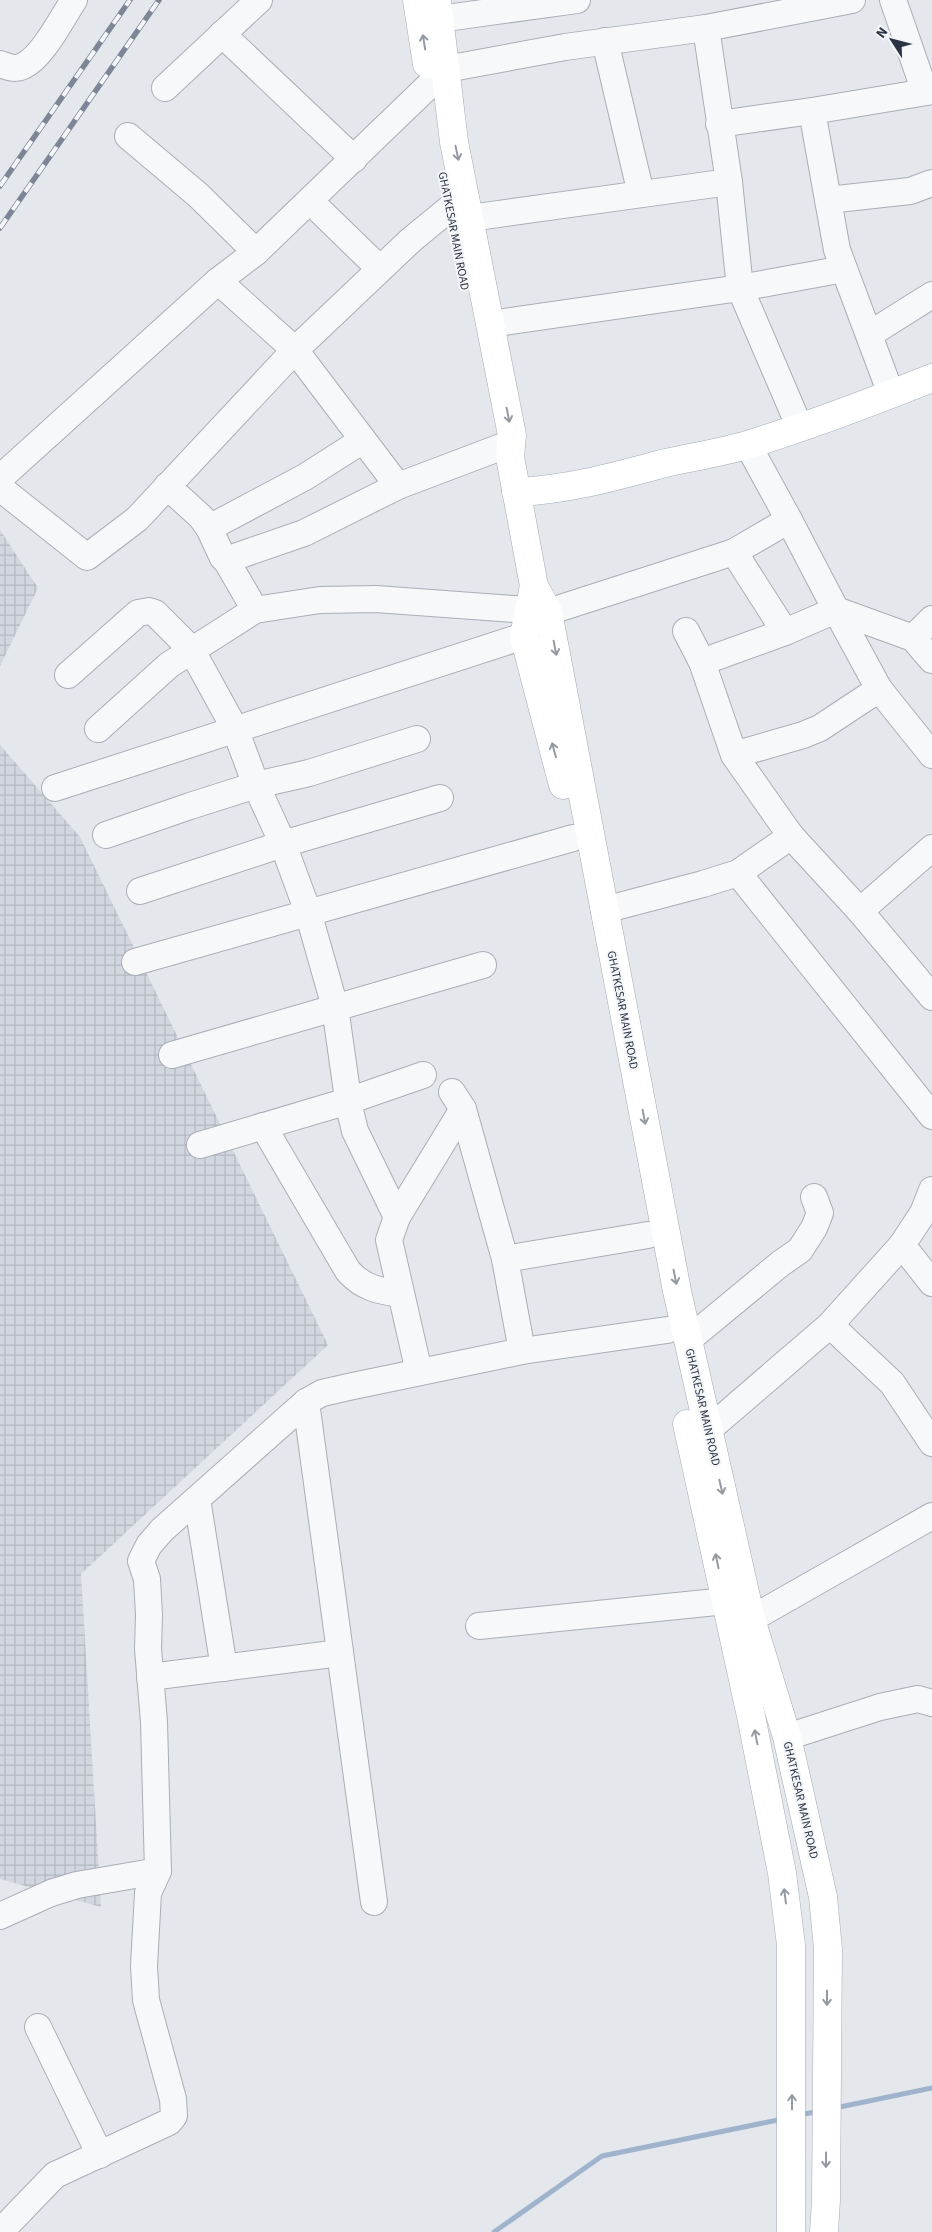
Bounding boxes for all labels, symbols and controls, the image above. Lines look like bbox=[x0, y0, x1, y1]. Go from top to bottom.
north arrow bbox=[867, 15, 917, 65]
text: N bbox=[871, 23, 893, 43]
one-way arrow bbox=[418, 34, 428, 50]
one-way arrow bbox=[452, 144, 462, 160]
street label: GHATKESAR MAIN ROAD bbox=[434, 171, 473, 292]
one-way arrow bbox=[504, 407, 513, 423]
one-way arrow bbox=[550, 640, 560, 656]
one-way arrow bbox=[549, 742, 558, 758]
street label: GHATKESAR MAIN ROAD bbox=[603, 950, 642, 1071]
one-way arrow bbox=[640, 1109, 650, 1125]
one-way arrow bbox=[670, 1268, 680, 1284]
street label: GHATKESAR MAIN ROAD bbox=[681, 1347, 724, 1468]
one-way arrow bbox=[717, 1478, 726, 1494]
one-way arrow bbox=[712, 1553, 721, 1569]
one-way arrow bbox=[750, 1729, 760, 1745]
street label: GHATKESAR MAIN ROAD bbox=[779, 1740, 822, 1861]
one-way arrow bbox=[780, 1889, 790, 1905]
one-way arrow bbox=[822, 1990, 832, 2006]
one-way arrow bbox=[787, 2094, 797, 2110]
one-way arrow bbox=[821, 2152, 831, 2168]

